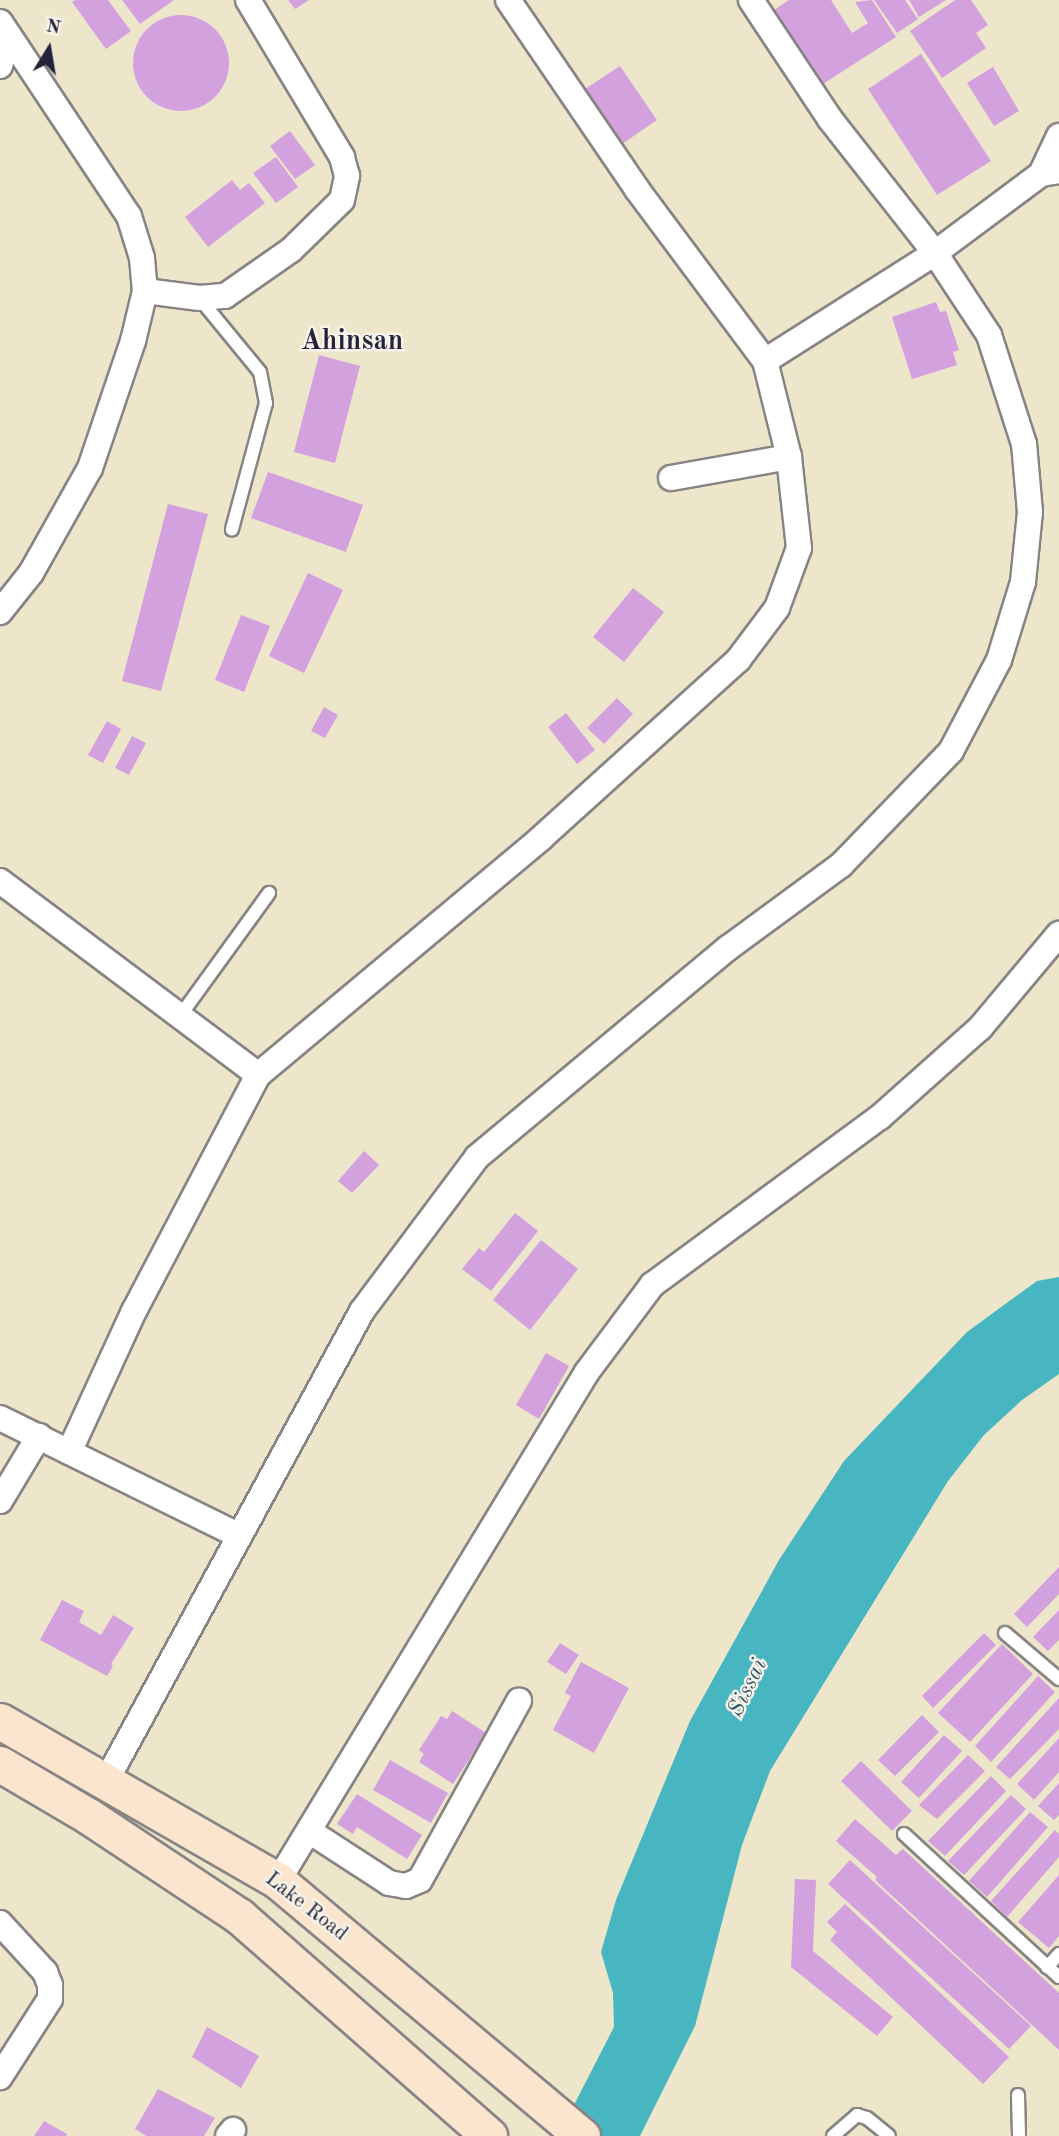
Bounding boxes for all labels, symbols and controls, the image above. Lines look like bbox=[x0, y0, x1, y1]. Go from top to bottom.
north arrow bbox=[14, 14, 84, 84]
text: N bbox=[44, 17, 62, 39]
district label: Ahinsan bbox=[301, 325, 403, 359]
water label: Sissai bbox=[722, 1654, 774, 1722]
street label: Lake Road bbox=[260, 1867, 352, 1947]

